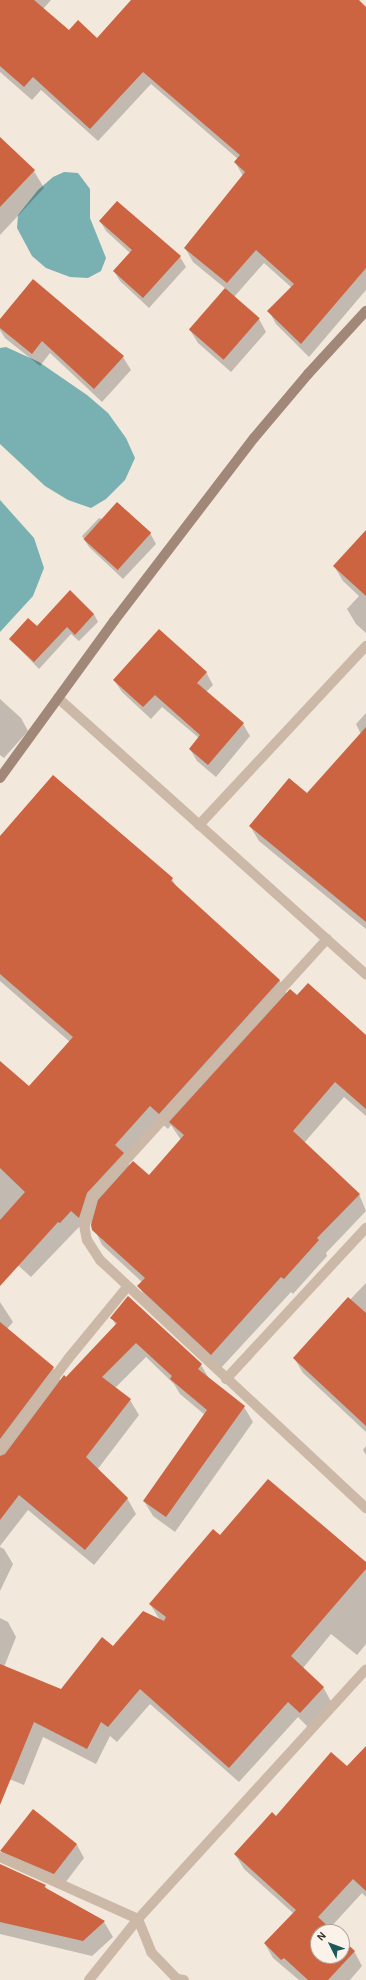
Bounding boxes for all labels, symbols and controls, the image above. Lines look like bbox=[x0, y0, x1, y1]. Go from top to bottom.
north arrow bbox=[310, 1924, 350, 1964]
text: N bbox=[315, 1930, 328, 1943]

